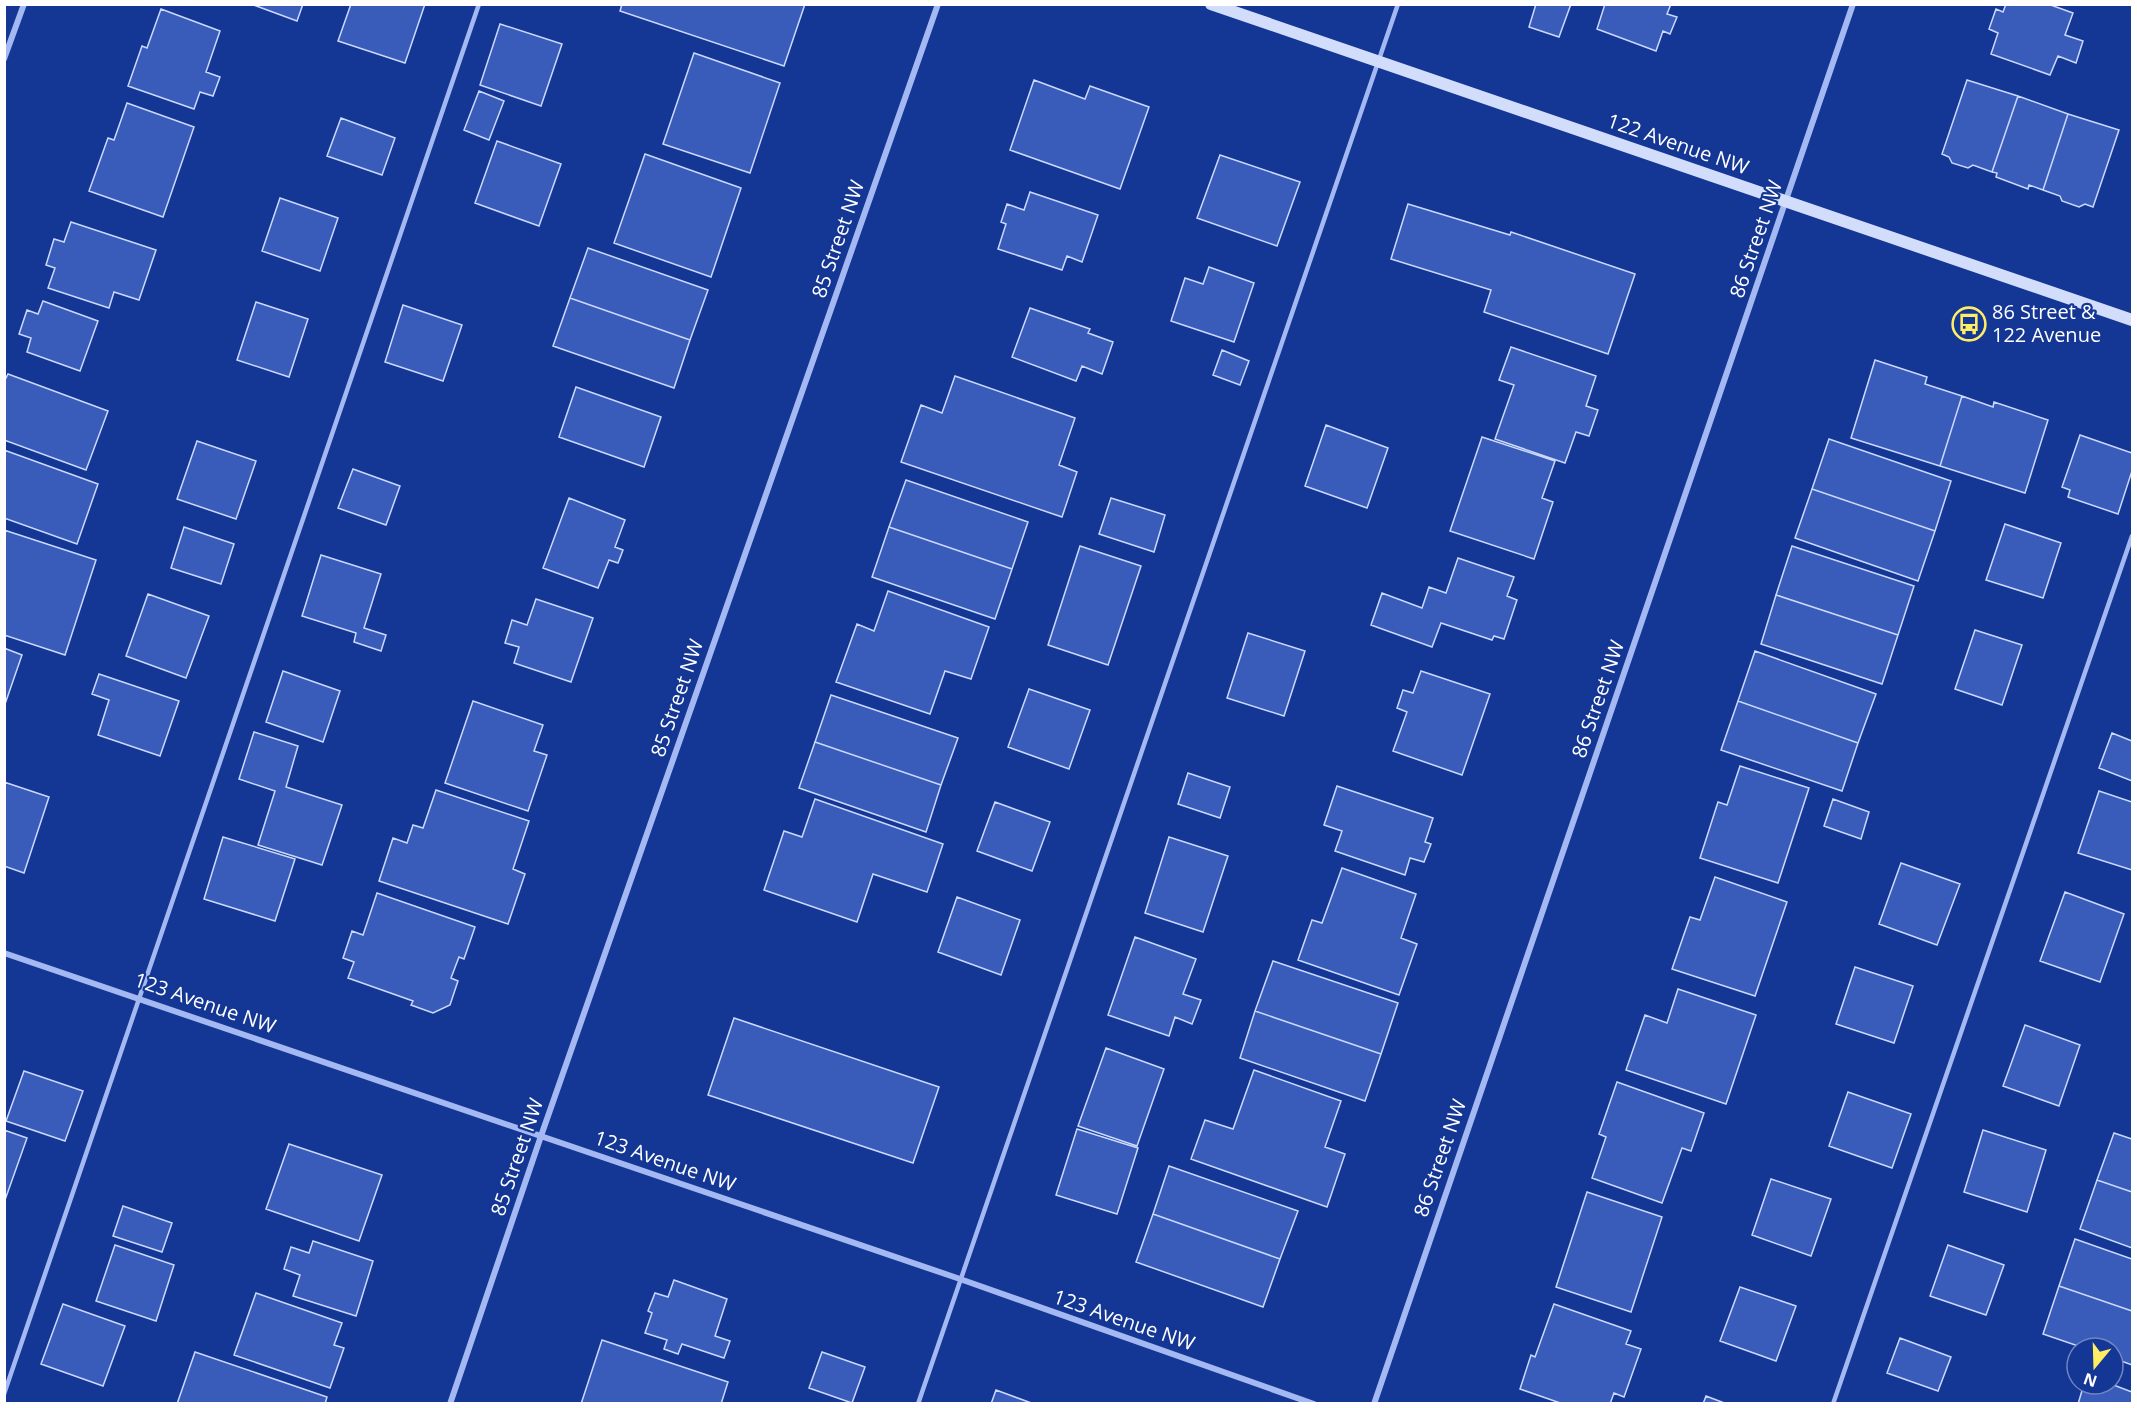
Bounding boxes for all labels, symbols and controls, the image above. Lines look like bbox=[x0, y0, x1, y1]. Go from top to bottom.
street label: 122 Avenue NW bbox=[1604, 107, 1753, 181]
street label: 85 Street NW bbox=[805, 176, 870, 301]
street label: 86 Street NW bbox=[1723, 176, 1788, 301]
place label: 86 Street & 122 Avenue bbox=[1992, 298, 2101, 348]
bus stop icon: 86 Street & 122 Avenue bbox=[1951, 306, 1987, 342]
street label: 85 Street NW bbox=[644, 635, 709, 760]
street label: 86 Street NW bbox=[1565, 636, 1630, 761]
street label: 123 Avenue NW bbox=[131, 966, 280, 1040]
street label: 85 Street NW bbox=[484, 1094, 549, 1219]
street label: 86 Street NW bbox=[1407, 1095, 1472, 1220]
street label: 123 Avenue NW bbox=[591, 1124, 740, 1198]
street label: 123 Avenue NW bbox=[1050, 1283, 1199, 1357]
north arrow bbox=[2065, 1336, 2125, 1396]
text: N bbox=[2080, 1368, 2100, 1393]

